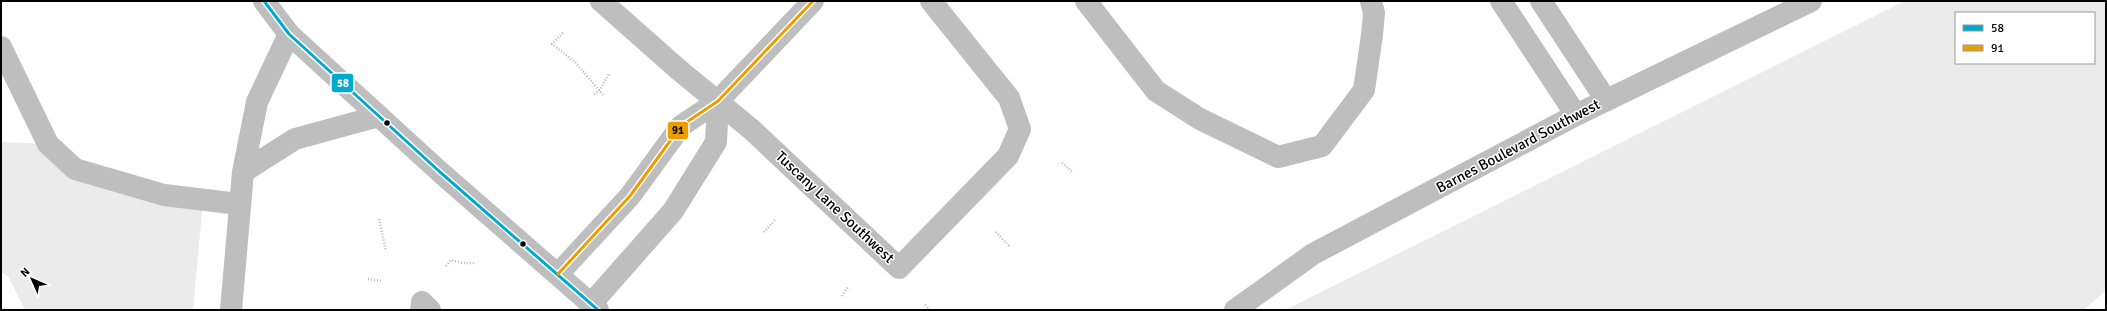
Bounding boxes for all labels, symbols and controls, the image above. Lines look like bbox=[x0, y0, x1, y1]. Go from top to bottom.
legend bbox=[1955, 12, 2095, 64]
text: 58 bbox=[1991, 21, 2004, 36]
text: 91 bbox=[1991, 41, 2004, 56]
line badge: 58 bbox=[331, 73, 354, 93]
text: 58 bbox=[337, 77, 349, 90]
street label: Barnes Boulevard Southwest bbox=[1433, 95, 1603, 197]
unlabelled marker bbox=[382, 118, 392, 128]
line badge: 91 bbox=[667, 121, 689, 140]
text: 91 bbox=[672, 124, 684, 137]
street label: Tuscany Lane Southwest bbox=[772, 147, 898, 267]
unlabelled marker bbox=[518, 239, 528, 249]
north arrow bbox=[12, 259, 52, 299]
text: N bbox=[18, 265, 33, 280]

